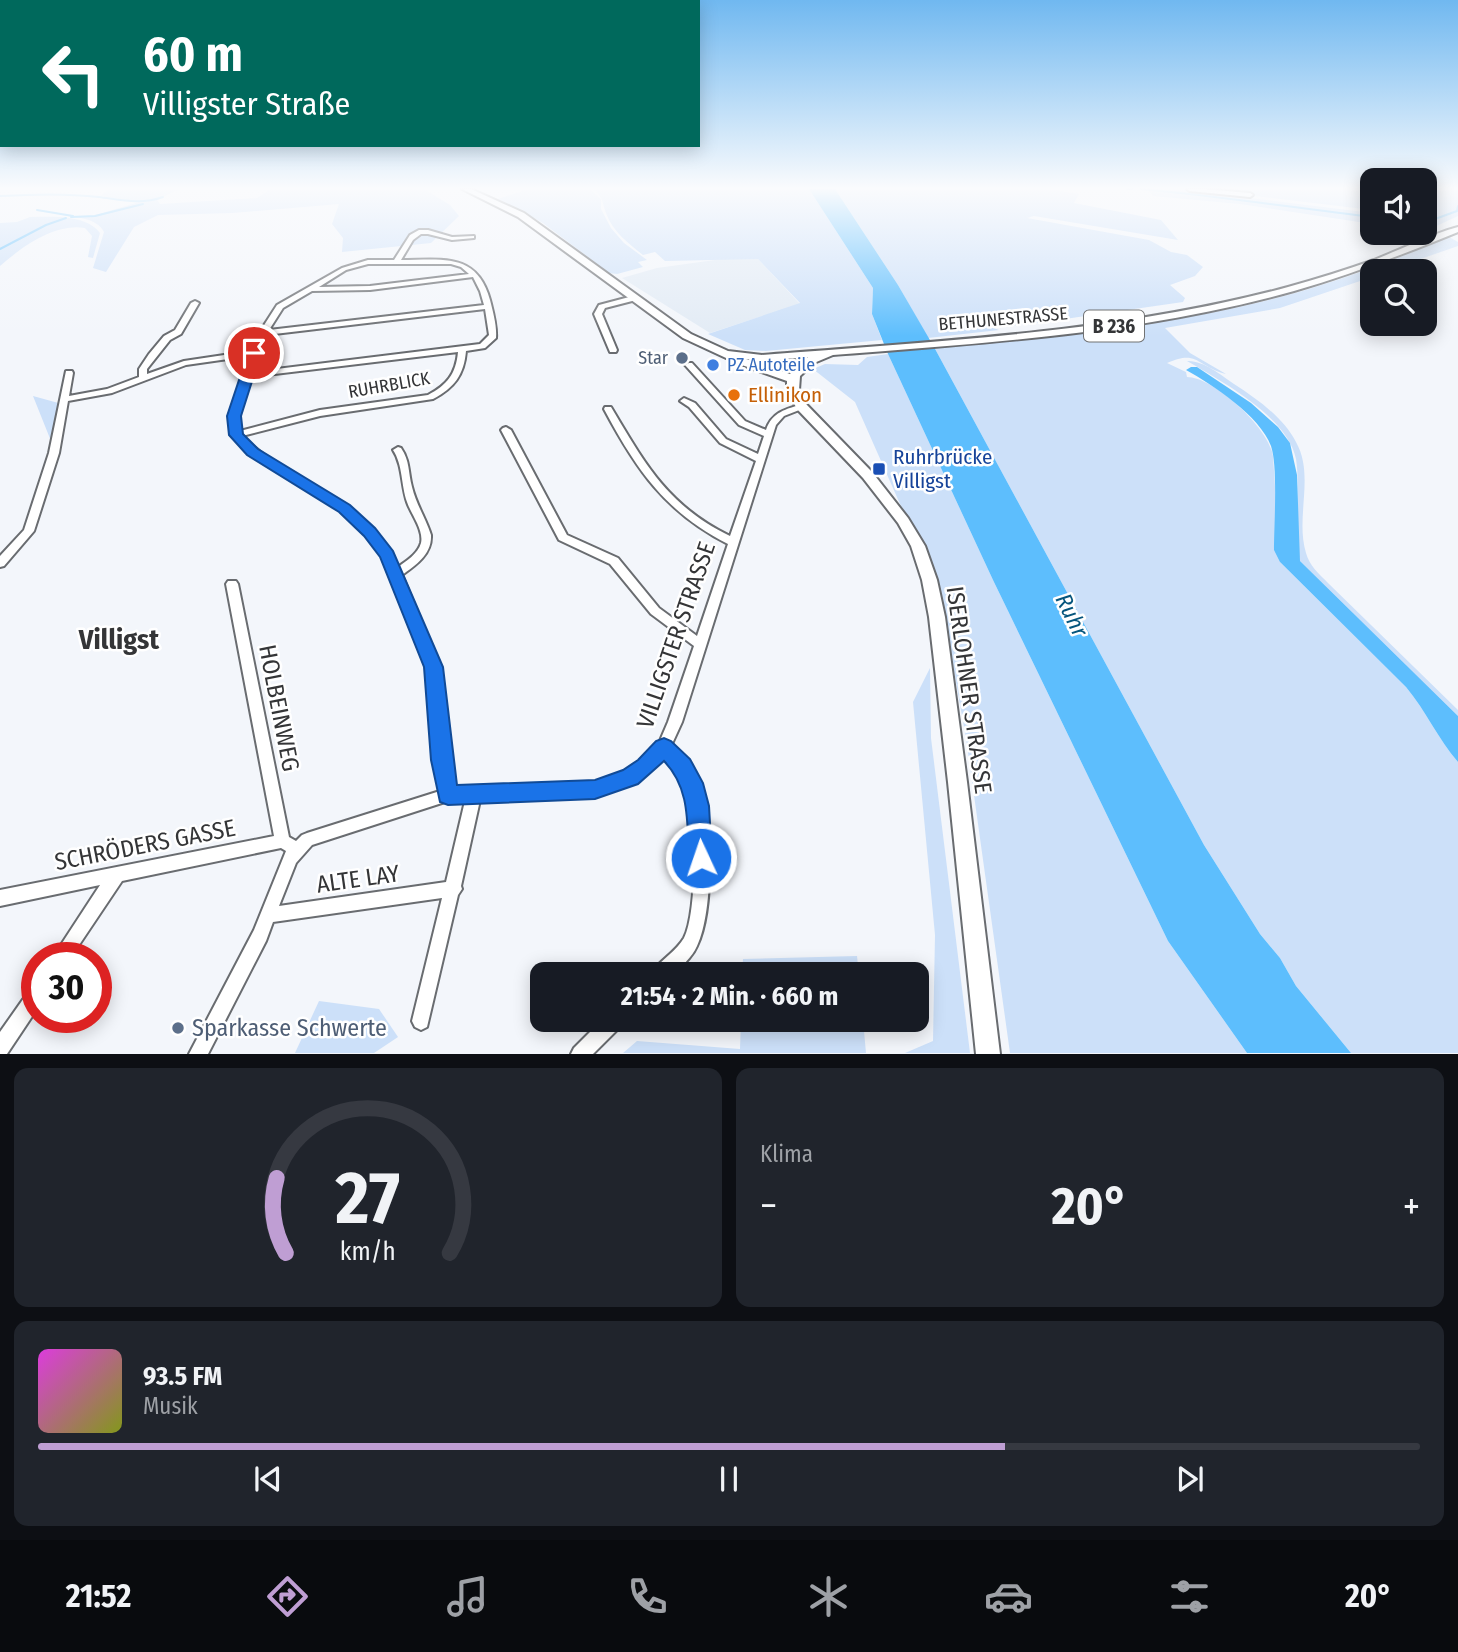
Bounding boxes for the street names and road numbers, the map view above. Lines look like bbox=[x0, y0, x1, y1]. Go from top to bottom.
street label: BETHUNESTRASSE bbox=[938, 302, 1068, 336]
road number: B 236 bbox=[1084, 310, 1144, 342]
street label: RUHRBLICK bbox=[347, 367, 432, 403]
street label: VILLIGSTER STRASSE bbox=[631, 538, 721, 732]
street label: ISERLOHNER STRASSE bbox=[941, 584, 997, 796]
street label: HOLBEINWEG bbox=[253, 642, 305, 774]
street label: SCHRÖDERS GASSE bbox=[52, 814, 238, 876]
street label: ALTE LAY bbox=[315, 859, 401, 899]

